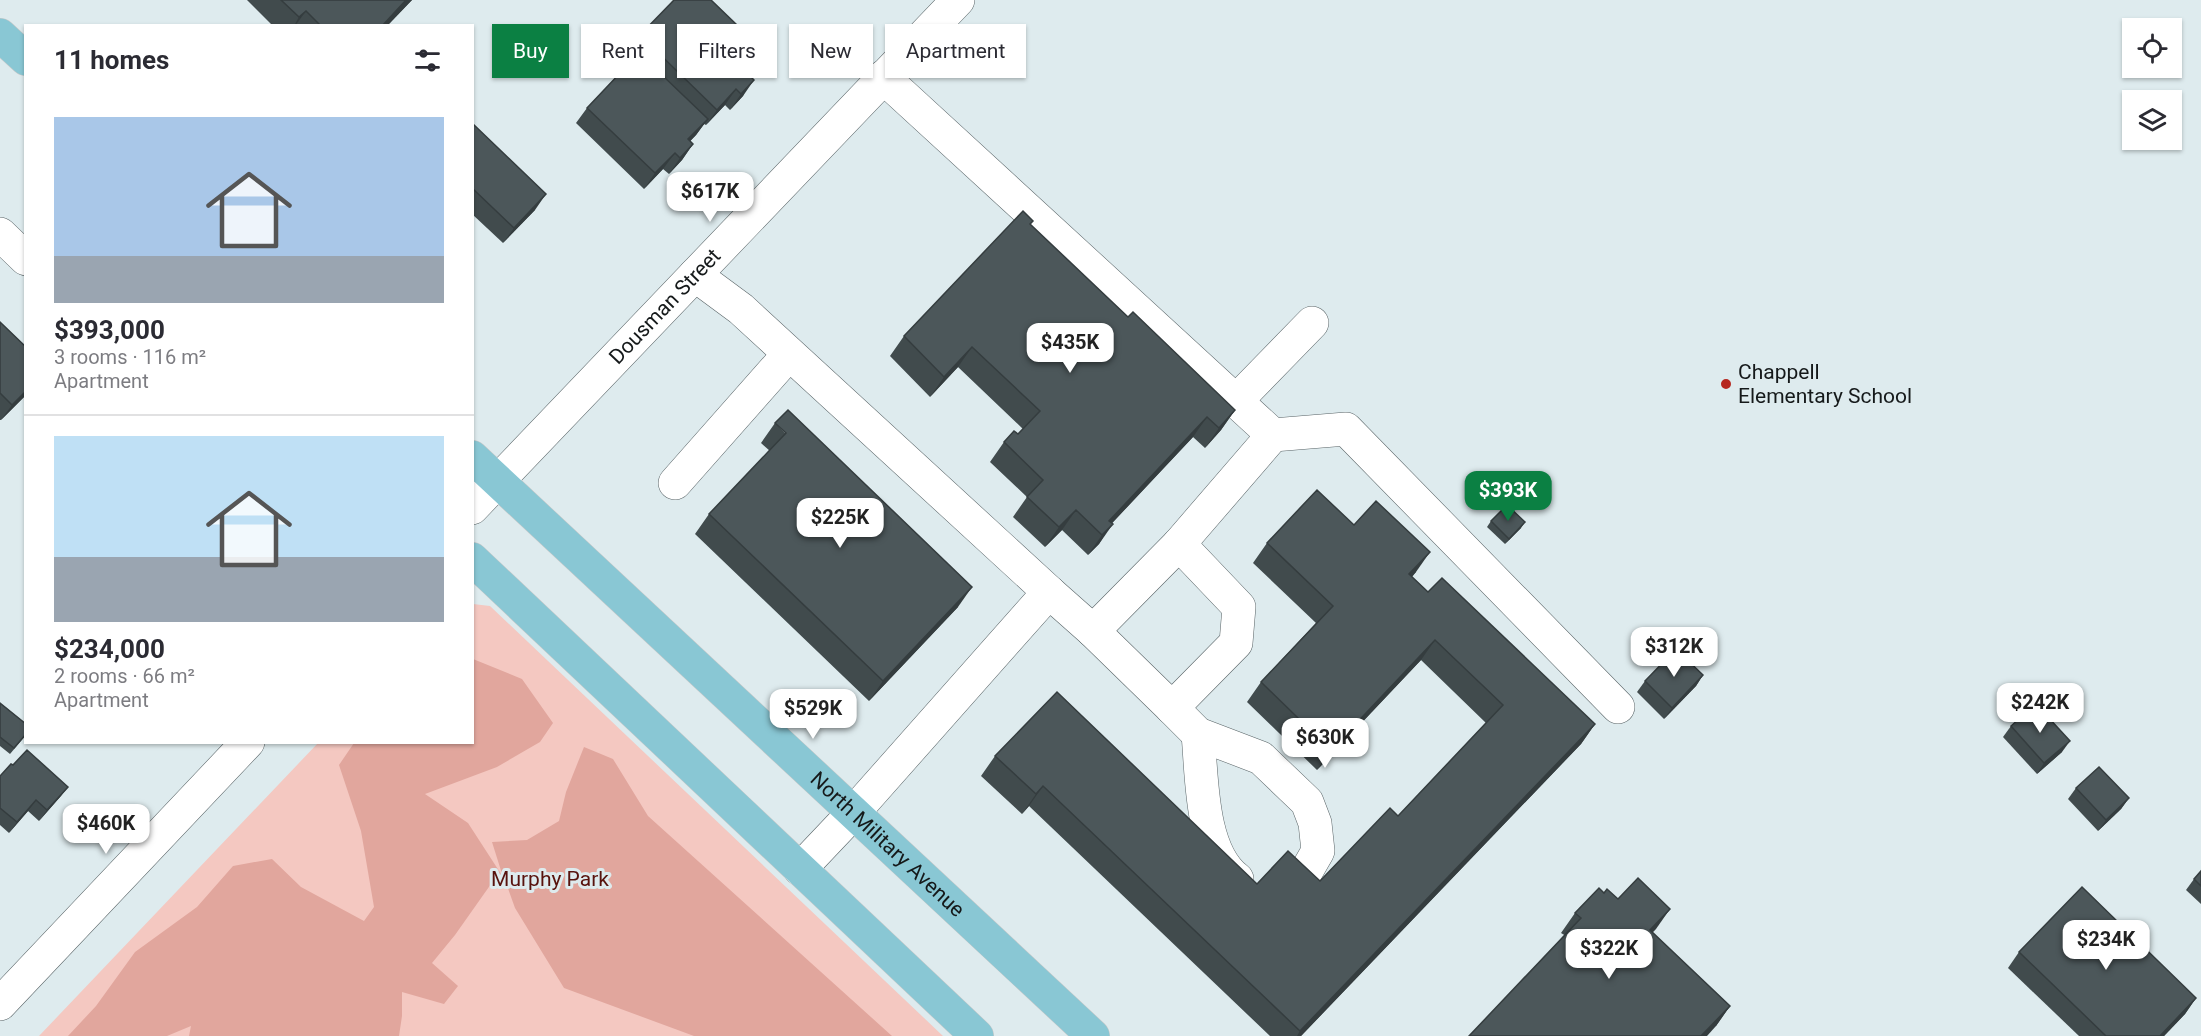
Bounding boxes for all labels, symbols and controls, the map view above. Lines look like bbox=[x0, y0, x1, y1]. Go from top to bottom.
map controls bbox=[2122, 18, 2182, 150]
button: locate bbox=[2122, 18, 2182, 78]
chip: Buy bbox=[492, 24, 569, 78]
chip: Rent bbox=[581, 24, 665, 78]
chip: Filters bbox=[677, 24, 777, 78]
chip: New bbox=[789, 24, 873, 78]
chip: Apartment bbox=[885, 24, 1026, 78]
icon: filters bbox=[411, 44, 444, 77]
text: 11 homes bbox=[54, 45, 169, 75]
button: layers bbox=[2122, 90, 2182, 150]
icon: home bbox=[195, 156, 303, 264]
pin: $617K bbox=[668, 172, 752, 223]
text: $617K bbox=[681, 179, 739, 203]
street label: Dousman Street bbox=[604, 244, 726, 369]
text: $393,000 bbox=[54, 315, 165, 345]
pin: $435K bbox=[1028, 323, 1112, 374]
text: $435K bbox=[1041, 330, 1099, 354]
text: 3 rooms · 116 m² bbox=[54, 345, 206, 369]
place label: Chappell Elementary School bbox=[1738, 360, 1912, 408]
text: Apartment bbox=[54, 369, 149, 393]
marker: Chappell Elementary School bbox=[1719, 377, 1733, 391]
pin: $393K bbox=[1466, 471, 1550, 522]
icon: home bbox=[195, 475, 303, 583]
text: $393K bbox=[1479, 478, 1537, 502]
pin: $225K bbox=[798, 498, 882, 549]
text: $225K bbox=[811, 505, 869, 529]
pin: $312K bbox=[1632, 627, 1716, 678]
text: $234,000 bbox=[54, 634, 165, 664]
text: $312K bbox=[1645, 634, 1703, 658]
text: 2 rooms · 66 m² bbox=[54, 664, 195, 688]
pin: $242K bbox=[1998, 683, 2082, 734]
text: Apartment bbox=[54, 688, 149, 712]
pin: $529K bbox=[771, 689, 855, 740]
text: $242K bbox=[2011, 690, 2069, 714]
text: $529K bbox=[784, 696, 842, 720]
pin: $630K bbox=[1283, 718, 1367, 769]
text: $630K bbox=[1296, 725, 1354, 749]
street label: North Military Avenue bbox=[806, 767, 969, 922]
pin: $460K bbox=[64, 804, 148, 855]
text: $460K bbox=[77, 811, 135, 835]
park label: Murphy Park bbox=[491, 867, 609, 891]
pin: $234K bbox=[2064, 920, 2148, 971]
text: $234K bbox=[2077, 927, 2135, 951]
pin: $322K bbox=[1567, 929, 1651, 980]
text: $322K bbox=[1580, 936, 1638, 960]

